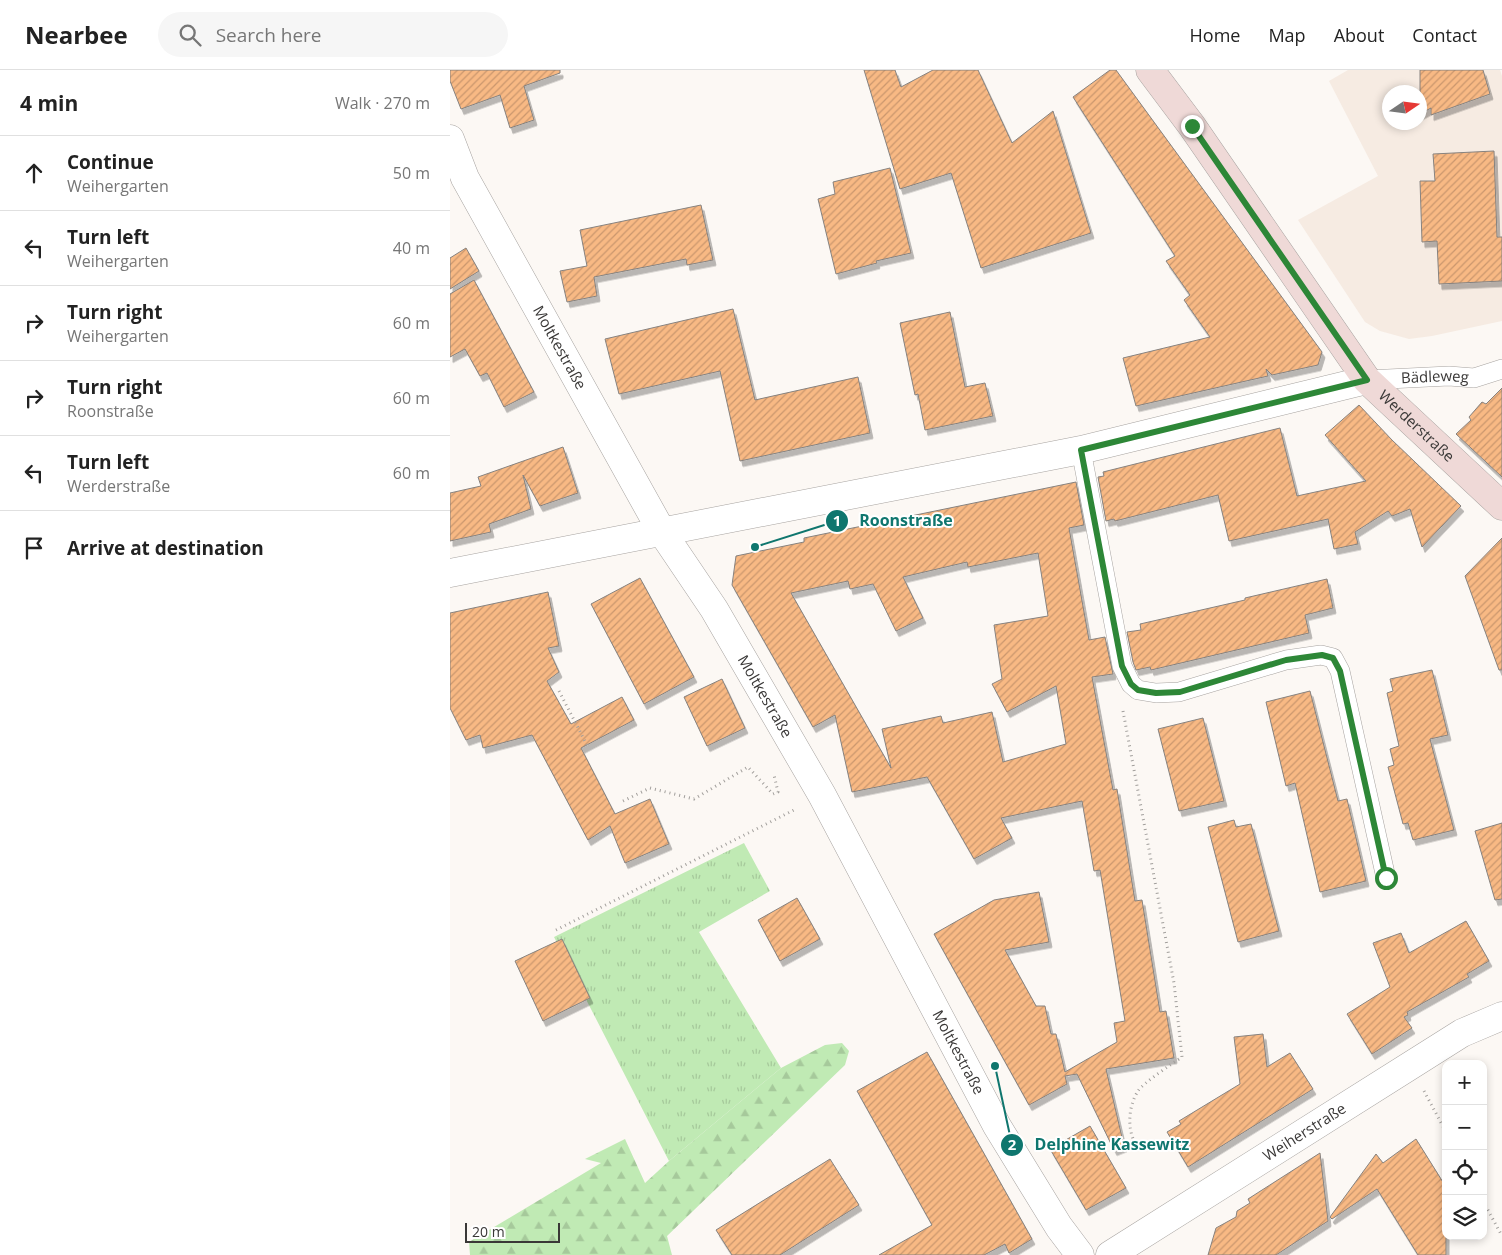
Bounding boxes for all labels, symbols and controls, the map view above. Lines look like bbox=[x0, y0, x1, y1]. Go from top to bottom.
search box bbox=[158, 12, 508, 57]
text: Nearbee bbox=[25, 18, 128, 51]
icon: search bbox=[176, 21, 204, 49]
text: Search here bbox=[216, 22, 322, 48]
text: Home bbox=[1190, 23, 1240, 47]
text: Map bbox=[1268, 23, 1306, 47]
text: About bbox=[1334, 23, 1384, 47]
text: Contact bbox=[1412, 23, 1477, 47]
north arrow bbox=[1382, 85, 1427, 130]
text: 4 min bbox=[20, 89, 78, 117]
text: Walk · 270 m bbox=[335, 92, 430, 114]
route end bbox=[1181, 115, 1204, 138]
text: Continue bbox=[67, 149, 154, 175]
icon: ahead bbox=[20, 159, 48, 187]
text: 50 m bbox=[393, 162, 430, 184]
text: Weihergarten bbox=[67, 175, 169, 197]
text: Turn left bbox=[67, 224, 149, 250]
icon: left bbox=[20, 234, 48, 262]
text: 40 m bbox=[393, 237, 430, 259]
text: Weihergarten bbox=[67, 250, 169, 272]
text: Turn right bbox=[67, 299, 162, 325]
street label: Moltkestraße bbox=[529, 302, 592, 393]
icon: right bbox=[20, 309, 48, 337]
text: 60 m bbox=[393, 312, 430, 334]
text: Weihergarten bbox=[67, 325, 169, 347]
street label: Bädleweg bbox=[1401, 365, 1470, 387]
text: Turn right bbox=[67, 374, 162, 400]
icon: right bbox=[20, 384, 48, 412]
street label: Werderstraße bbox=[1375, 385, 1459, 466]
text: 60 m bbox=[393, 387, 430, 409]
text: Roonstraße bbox=[67, 400, 154, 422]
text: Turn left bbox=[67, 449, 149, 475]
icon: left bbox=[20, 459, 48, 487]
text: 60 m bbox=[393, 462, 430, 484]
text: Werderstraße bbox=[67, 475, 170, 497]
callout: Roonstraße bbox=[824, 505, 963, 536]
text: Roonstraße bbox=[859, 509, 953, 531]
text: 1 bbox=[833, 510, 841, 530]
icon: arrive bbox=[20, 534, 48, 562]
text: Arrive at destination bbox=[67, 535, 264, 561]
street label: Moltkestraße bbox=[734, 651, 798, 741]
route start bbox=[1375, 867, 1398, 890]
street label: Moltkestraße bbox=[928, 1006, 989, 1098]
map controls bbox=[1442, 1060, 1487, 1240]
button: + bbox=[1442, 1060, 1487, 1105]
street label: Weiherstraße bbox=[1259, 1098, 1349, 1165]
button: − bbox=[1442, 1105, 1487, 1150]
callout: Delphine Kassewitz bbox=[999, 1129, 1199, 1160]
text: Delphine Kassewitz bbox=[1035, 1133, 1190, 1155]
text: 2 bbox=[1008, 1134, 1017, 1154]
button: locate bbox=[1442, 1150, 1487, 1195]
button: layers bbox=[1442, 1195, 1487, 1240]
scale bar bbox=[465, 1220, 560, 1243]
text: 20 m bbox=[472, 1222, 505, 1241]

